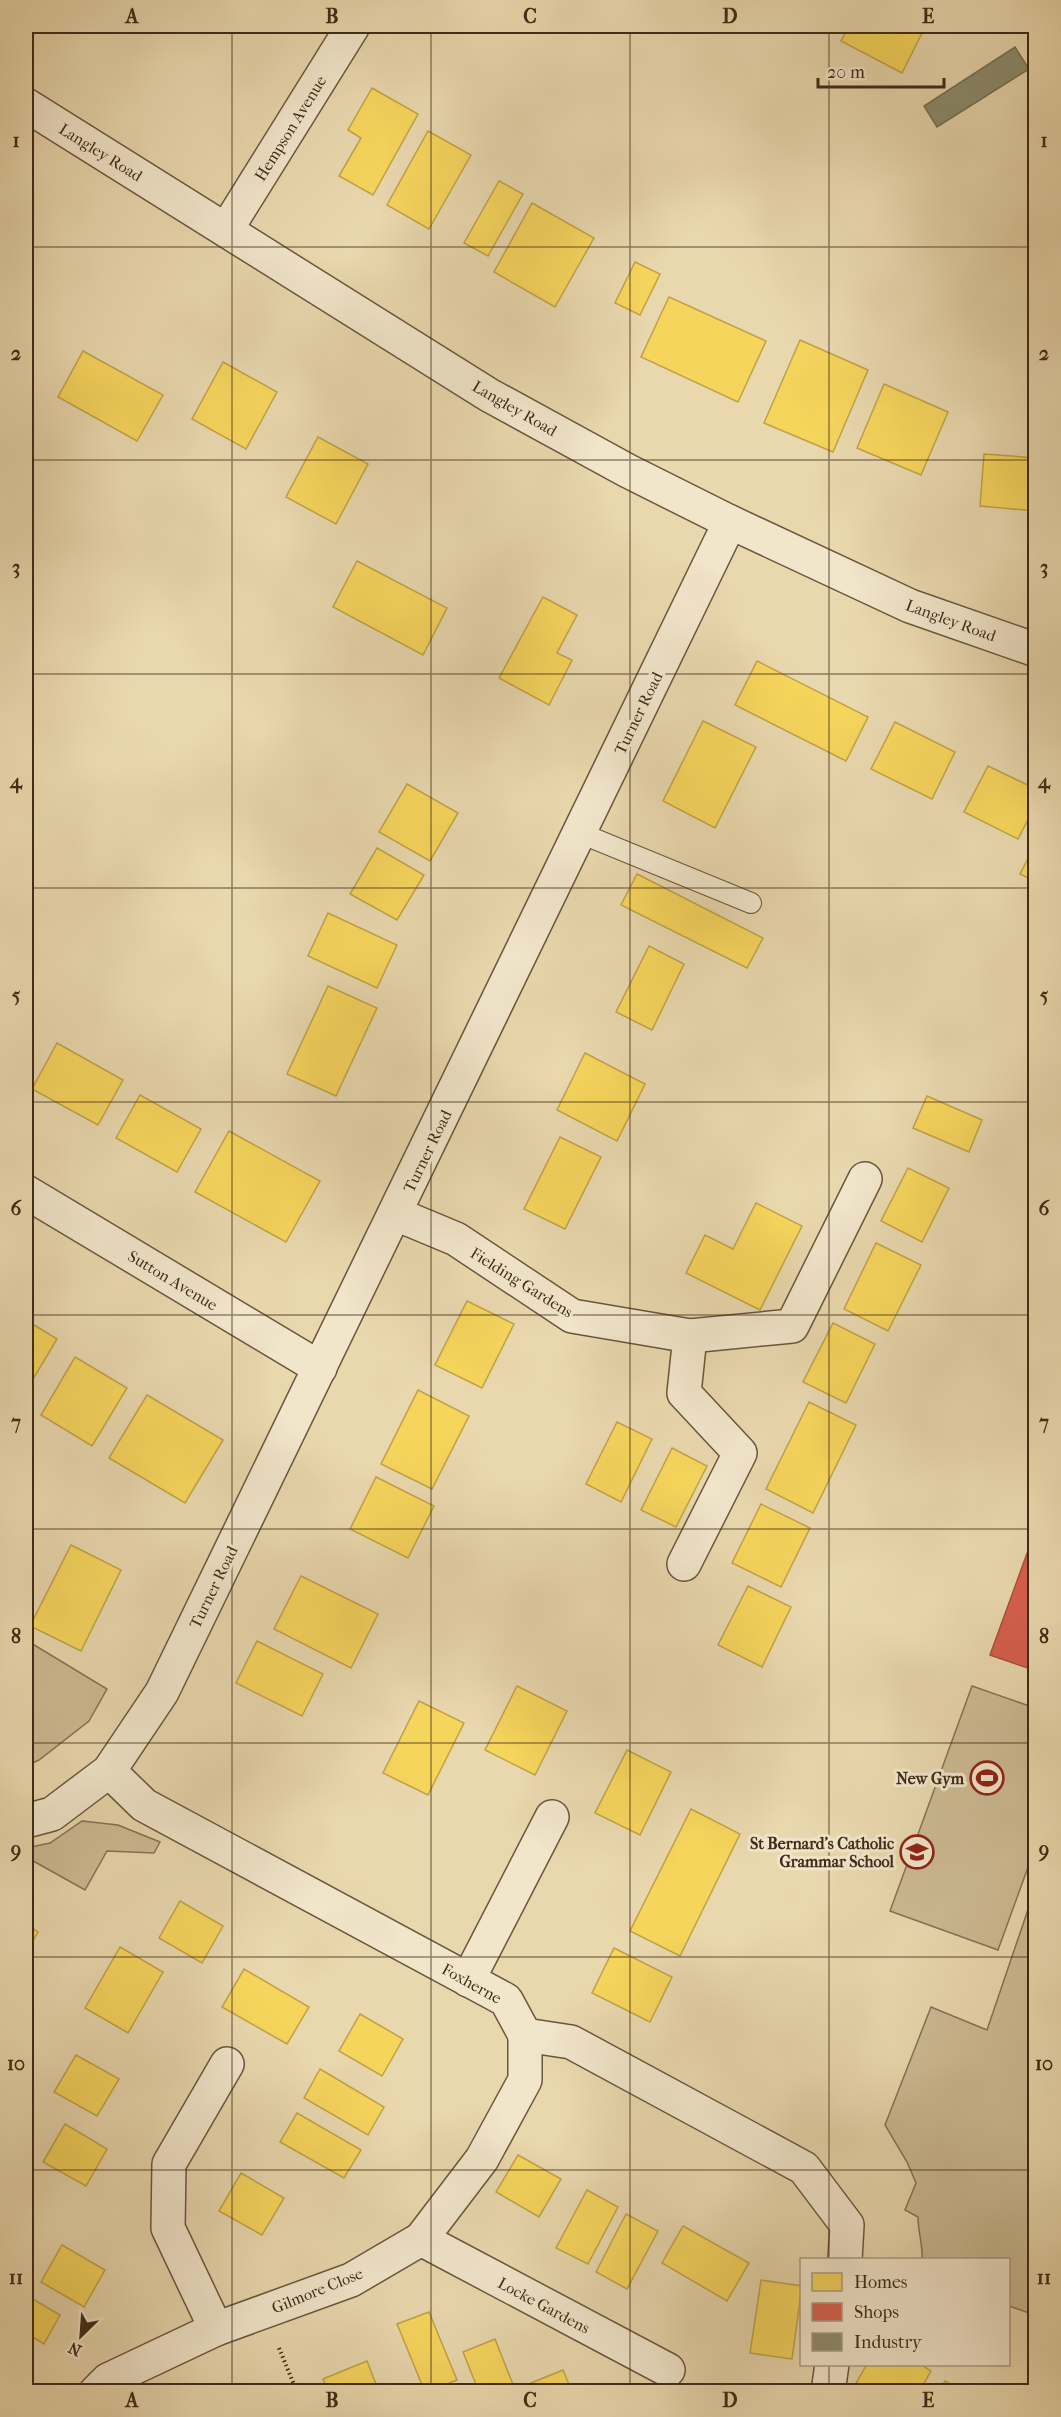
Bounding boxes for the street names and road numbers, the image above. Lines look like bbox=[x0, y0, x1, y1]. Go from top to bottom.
street label: Hempson Avenue bbox=[250, 72, 330, 184]
street label: Langley Road bbox=[56, 119, 146, 186]
street label: Langley Road bbox=[469, 377, 561, 440]
street label: Langley Road bbox=[903, 595, 999, 646]
street label: Turner Road bbox=[610, 669, 667, 757]
street label: Turner Road bbox=[399, 1107, 456, 1195]
street label: Fielding Gardens bbox=[467, 1243, 577, 1322]
street label: Sutton Avenue bbox=[125, 1246, 221, 1315]
street label: Turner Road bbox=[185, 1543, 242, 1631]
street label: Foxherne bbox=[439, 1959, 505, 2008]
street label: Gilmore Close bbox=[269, 2263, 366, 2317]
street label: Locke Gardens bbox=[495, 2273, 593, 2338]

